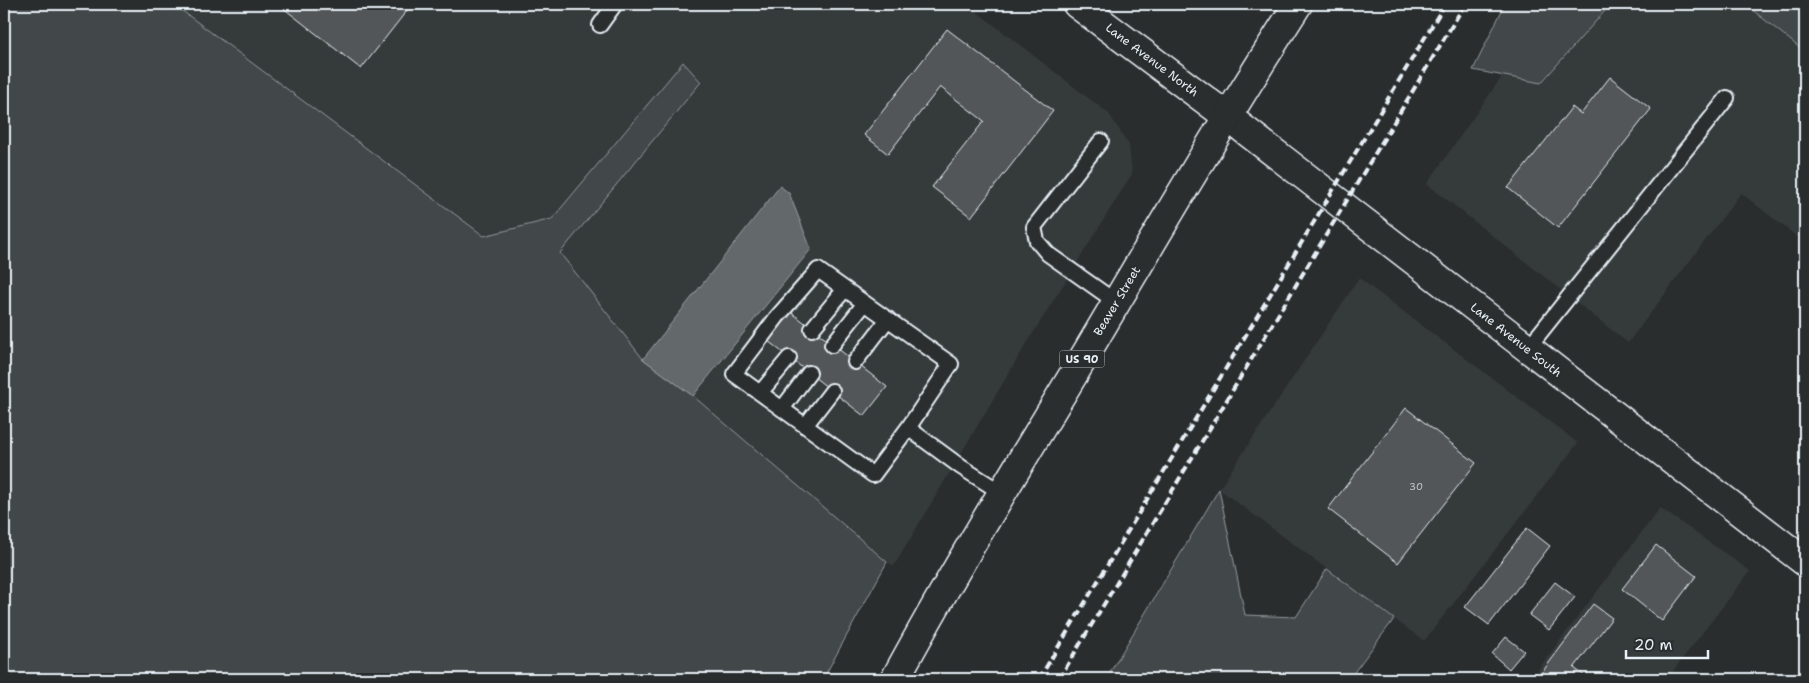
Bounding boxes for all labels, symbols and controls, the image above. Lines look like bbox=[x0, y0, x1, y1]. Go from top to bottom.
street label: Lane Avenue North bbox=[1102, 20, 1202, 100]
street label: Beaver Street bbox=[1090, 263, 1144, 339]
street label: Lane Avenue South bbox=[1467, 299, 1565, 381]
road number: US 90 bbox=[1060, 350, 1104, 368]
house number: 30 bbox=[1409, 480, 1423, 493]
scale bar bbox=[1626, 628, 1709, 660]
text: 20 m bbox=[1634, 635, 1673, 655]

